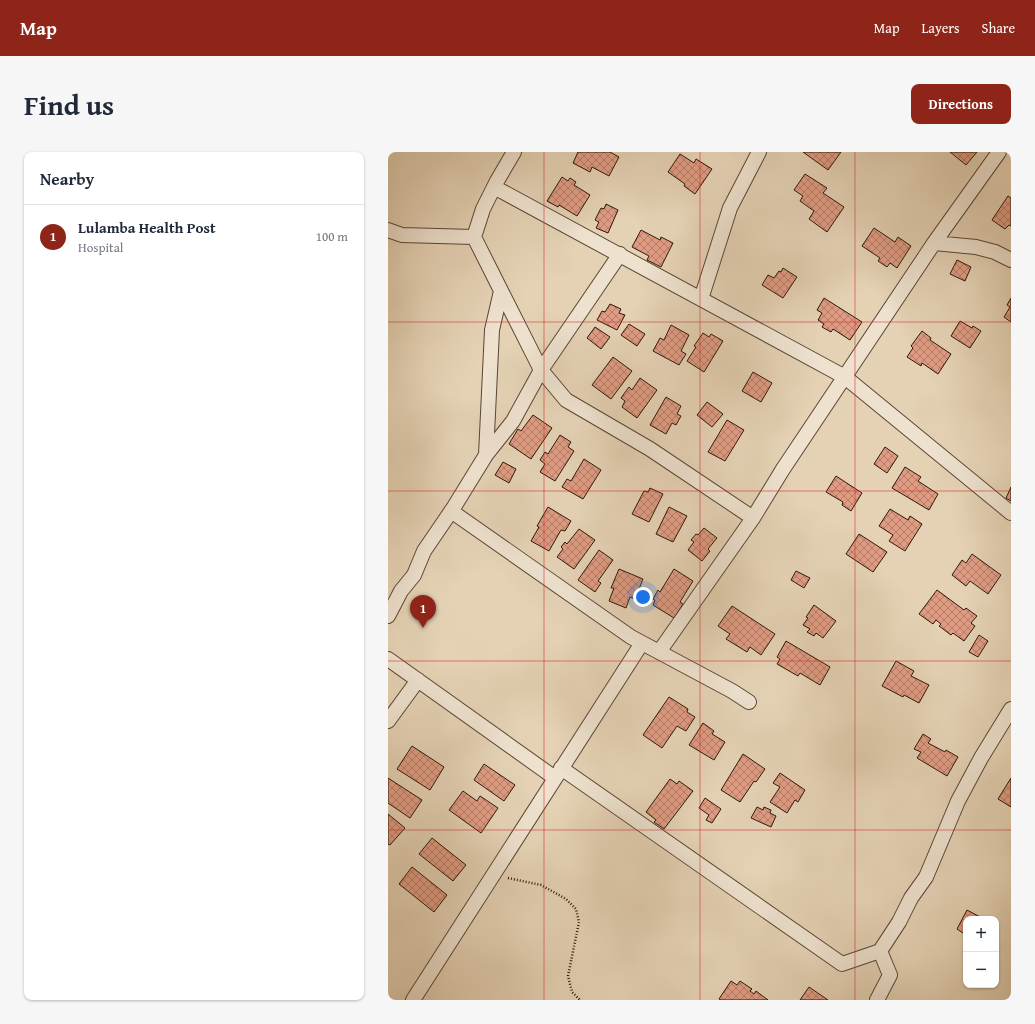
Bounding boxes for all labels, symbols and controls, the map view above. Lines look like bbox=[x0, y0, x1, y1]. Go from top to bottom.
text: Map bbox=[20, 14, 57, 42]
text: Map bbox=[874, 18, 900, 38]
text: Layers bbox=[922, 18, 960, 38]
text: Share bbox=[982, 18, 1015, 38]
text: Find us bbox=[24, 84, 114, 125]
button: Directions bbox=[911, 84, 1011, 124]
text: Nearby bbox=[40, 166, 94, 191]
text: Lulamba Health Post bbox=[78, 217, 216, 238]
text: 1 bbox=[50, 227, 56, 246]
text: 100 m bbox=[316, 227, 348, 246]
text: Hospital bbox=[78, 238, 123, 257]
your location bbox=[633, 587, 653, 607]
pin: 1 bbox=[410, 595, 436, 628]
map controls bbox=[963, 916, 999, 988]
button: + bbox=[963, 916, 999, 952]
button: − bbox=[963, 952, 999, 988]

